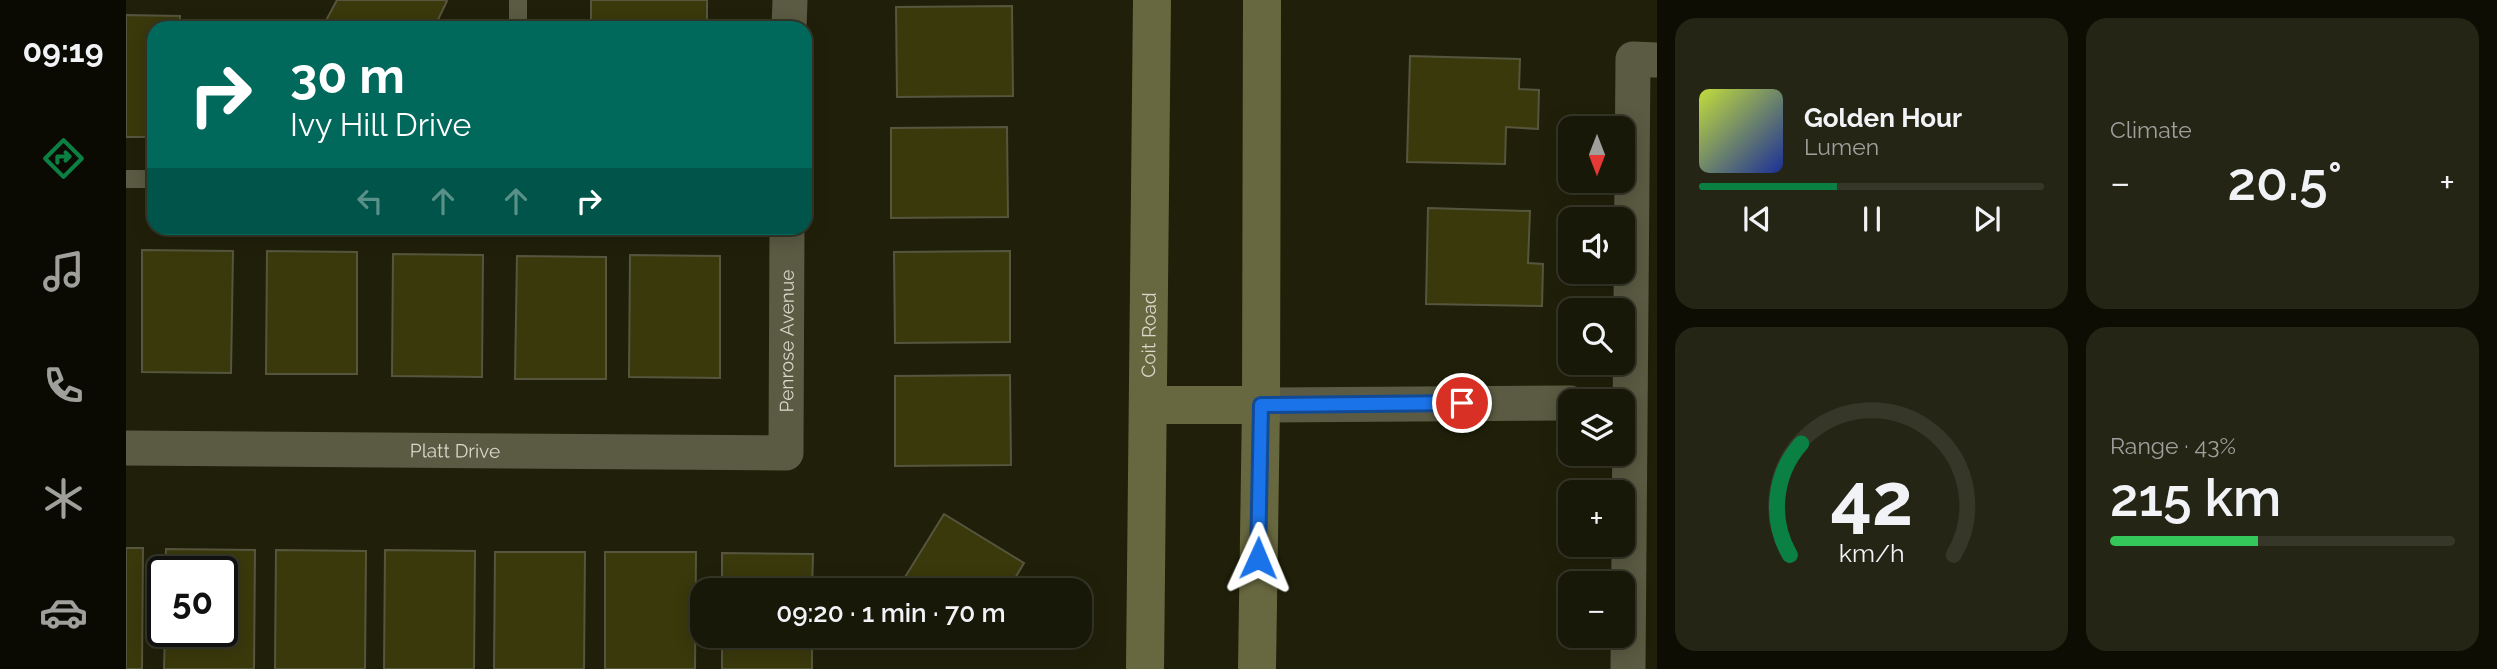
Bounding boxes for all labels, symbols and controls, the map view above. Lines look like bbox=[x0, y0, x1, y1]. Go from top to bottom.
text: 09:19 bbox=[22, 32, 104, 69]
text: 30 m bbox=[290, 47, 405, 104]
icon: right bbox=[175, 49, 266, 140]
text: Golden Hour bbox=[1804, 103, 1962, 133]
text: Ivy Hill Drive bbox=[290, 106, 471, 143]
north arrow bbox=[1558, 116, 1634, 192]
map controls bbox=[1558, 116, 1635, 648]
text: Climate bbox=[2110, 116, 2192, 143]
text: Lumen bbox=[1804, 133, 1879, 160]
icon: directions bbox=[39, 134, 88, 183]
text: 20.5° bbox=[2228, 151, 2342, 212]
text: − bbox=[2110, 160, 2130, 205]
text: + bbox=[2439, 160, 2455, 205]
icon: left bbox=[351, 182, 389, 220]
icon: ahead bbox=[424, 182, 462, 220]
icon: ahead bbox=[497, 182, 535, 220]
icon: right bbox=[570, 182, 608, 220]
icon: previous bbox=[1738, 200, 1776, 238]
icon: pause bbox=[1853, 200, 1891, 238]
icon: next bbox=[1968, 200, 2006, 238]
button: sound bbox=[1558, 207, 1635, 284]
icon: music bbox=[39, 247, 88, 296]
street label: Penrose Avenue bbox=[775, 270, 798, 413]
street label: Coit Road bbox=[1137, 292, 1160, 378]
button: search bbox=[1558, 298, 1635, 375]
icon: phone bbox=[39, 361, 88, 410]
pin bbox=[1432, 373, 1492, 433]
icon: arrive bbox=[1443, 384, 1481, 422]
button: layers bbox=[1558, 389, 1635, 466]
text: Range · 43% bbox=[2110, 432, 2236, 459]
street label: Platt Drive bbox=[410, 439, 500, 462]
text: 42 bbox=[1830, 457, 1913, 542]
text: 215 km bbox=[2110, 467, 2281, 528]
icon: climate bbox=[39, 474, 88, 523]
button: + bbox=[1558, 480, 1635, 557]
position arrow bbox=[1221, 521, 1295, 595]
text: km/h bbox=[1839, 538, 1904, 568]
speed limit sign: 50 bbox=[147, 556, 238, 647]
button: − bbox=[1558, 571, 1635, 648]
icon: car bbox=[39, 588, 88, 637]
text: 09:20 · 1 min · 70 m bbox=[776, 598, 1006, 628]

